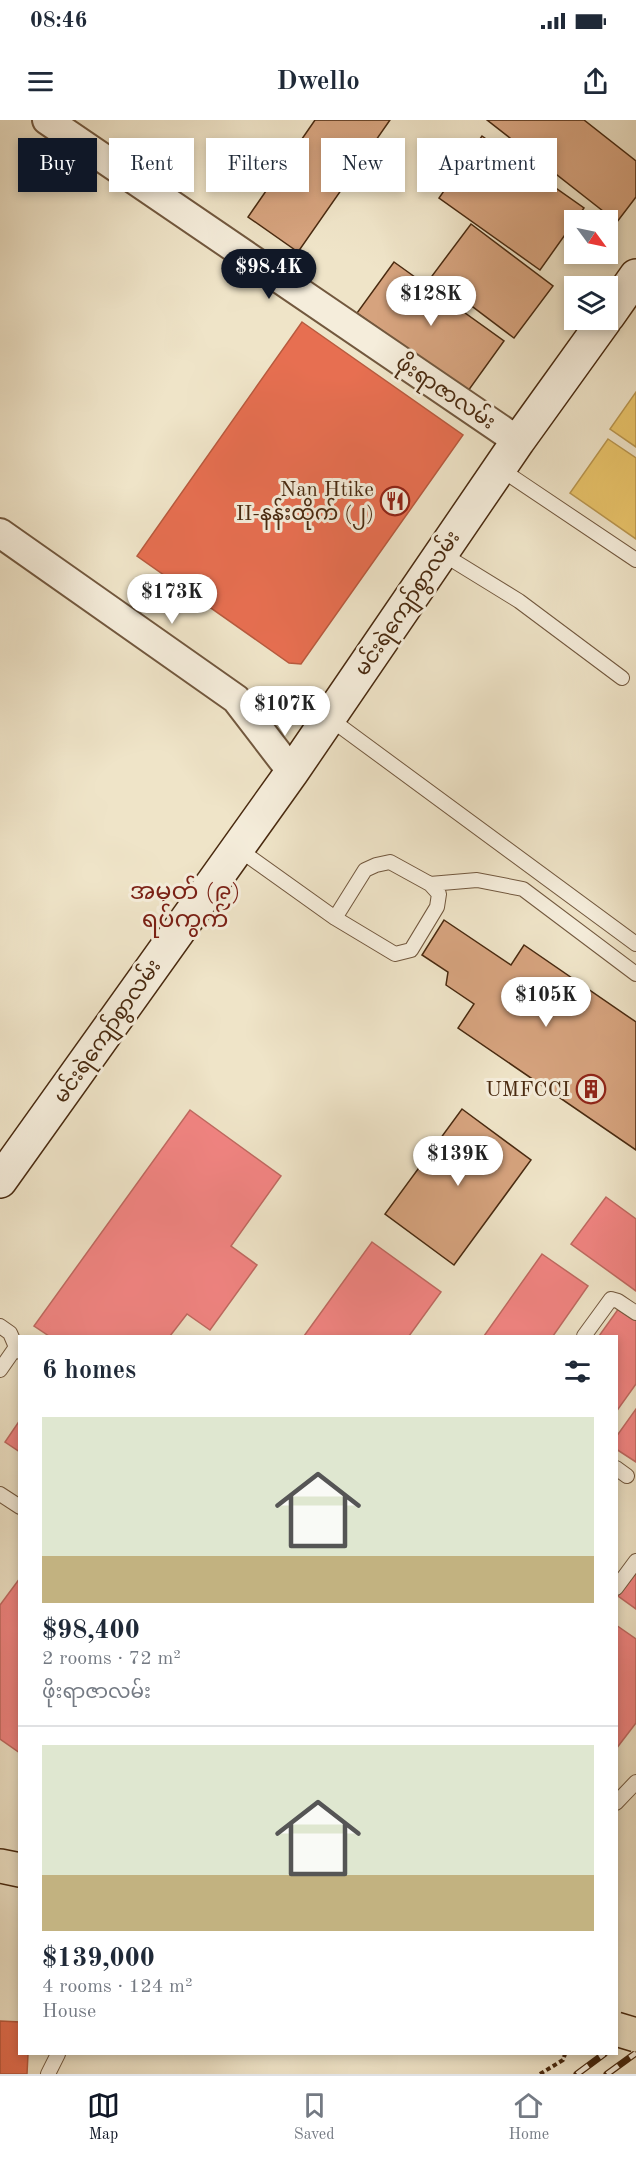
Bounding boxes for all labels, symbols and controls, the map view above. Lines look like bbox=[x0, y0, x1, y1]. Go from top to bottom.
text: 08:46 bbox=[30, 10, 87, 32]
icon: menu bbox=[24, 65, 57, 98]
icon: share bbox=[579, 65, 612, 98]
text: Dwello bbox=[276, 68, 360, 95]
chip: Buy bbox=[18, 138, 97, 192]
chip: Rent bbox=[109, 138, 194, 192]
chip: Filters bbox=[206, 138, 309, 192]
chip: New bbox=[321, 138, 405, 192]
chip: Apartment bbox=[417, 138, 557, 192]
north arrow bbox=[564, 210, 618, 264]
map controls bbox=[564, 210, 618, 330]
pin: $98.4K bbox=[220, 249, 318, 300]
text: $98.4K bbox=[235, 258, 303, 278]
pin: $128K bbox=[389, 276, 473, 327]
button: layers bbox=[564, 276, 618, 330]
text: $128K bbox=[400, 285, 462, 305]
street label: ဖိုးရာဇာလမ်း bbox=[389, 347, 502, 438]
place label: Nan Htike II-နန်းထိုက် (၂) bbox=[236, 480, 374, 530]
restaurant icon: Nan Htike II-နန်းထိုက် (၂) bbox=[379, 485, 411, 517]
street label: မင်းရဲကျော်စွာလမ်း bbox=[346, 524, 469, 684]
pin: $173K bbox=[130, 574, 214, 625]
text: $173K bbox=[141, 583, 203, 603]
pin: $107K bbox=[243, 686, 327, 737]
text: $107K bbox=[254, 695, 316, 715]
district label: အမှတ် (၉) ရပ်ကွက် bbox=[130, 875, 240, 938]
street label: မင်းရဲကျော်စွာလမ်း bbox=[45, 952, 170, 1111]
pin: $105K bbox=[504, 977, 588, 1028]
text: $105K bbox=[515, 986, 577, 1006]
building icon: UMFCCI bbox=[575, 1073, 607, 1105]
place label: UMFCCI bbox=[485, 1080, 570, 1101]
pin: $139K bbox=[416, 1136, 500, 1187]
text: $139K bbox=[427, 1145, 489, 1165]
icon: filters bbox=[561, 1355, 594, 1388]
text: 6 homes bbox=[42, 1358, 136, 1384]
icon: home bbox=[264, 1456, 372, 1564]
text: $98,400 bbox=[42, 1618, 140, 1644]
text: 2 rooms · 72 m² bbox=[42, 1649, 181, 1669]
text: ဖိုးရာဇာလမ်း bbox=[42, 1683, 151, 1703]
icon: home bbox=[264, 1784, 372, 1892]
text: $139,000 bbox=[42, 1946, 155, 1972]
text: 4 rooms · 124 m² bbox=[42, 1977, 192, 1997]
text: House bbox=[42, 2002, 96, 2022]
tab: Map bbox=[87, 2089, 120, 2145]
tab: Saved bbox=[294, 2089, 335, 2145]
tab: Home bbox=[508, 2089, 549, 2145]

